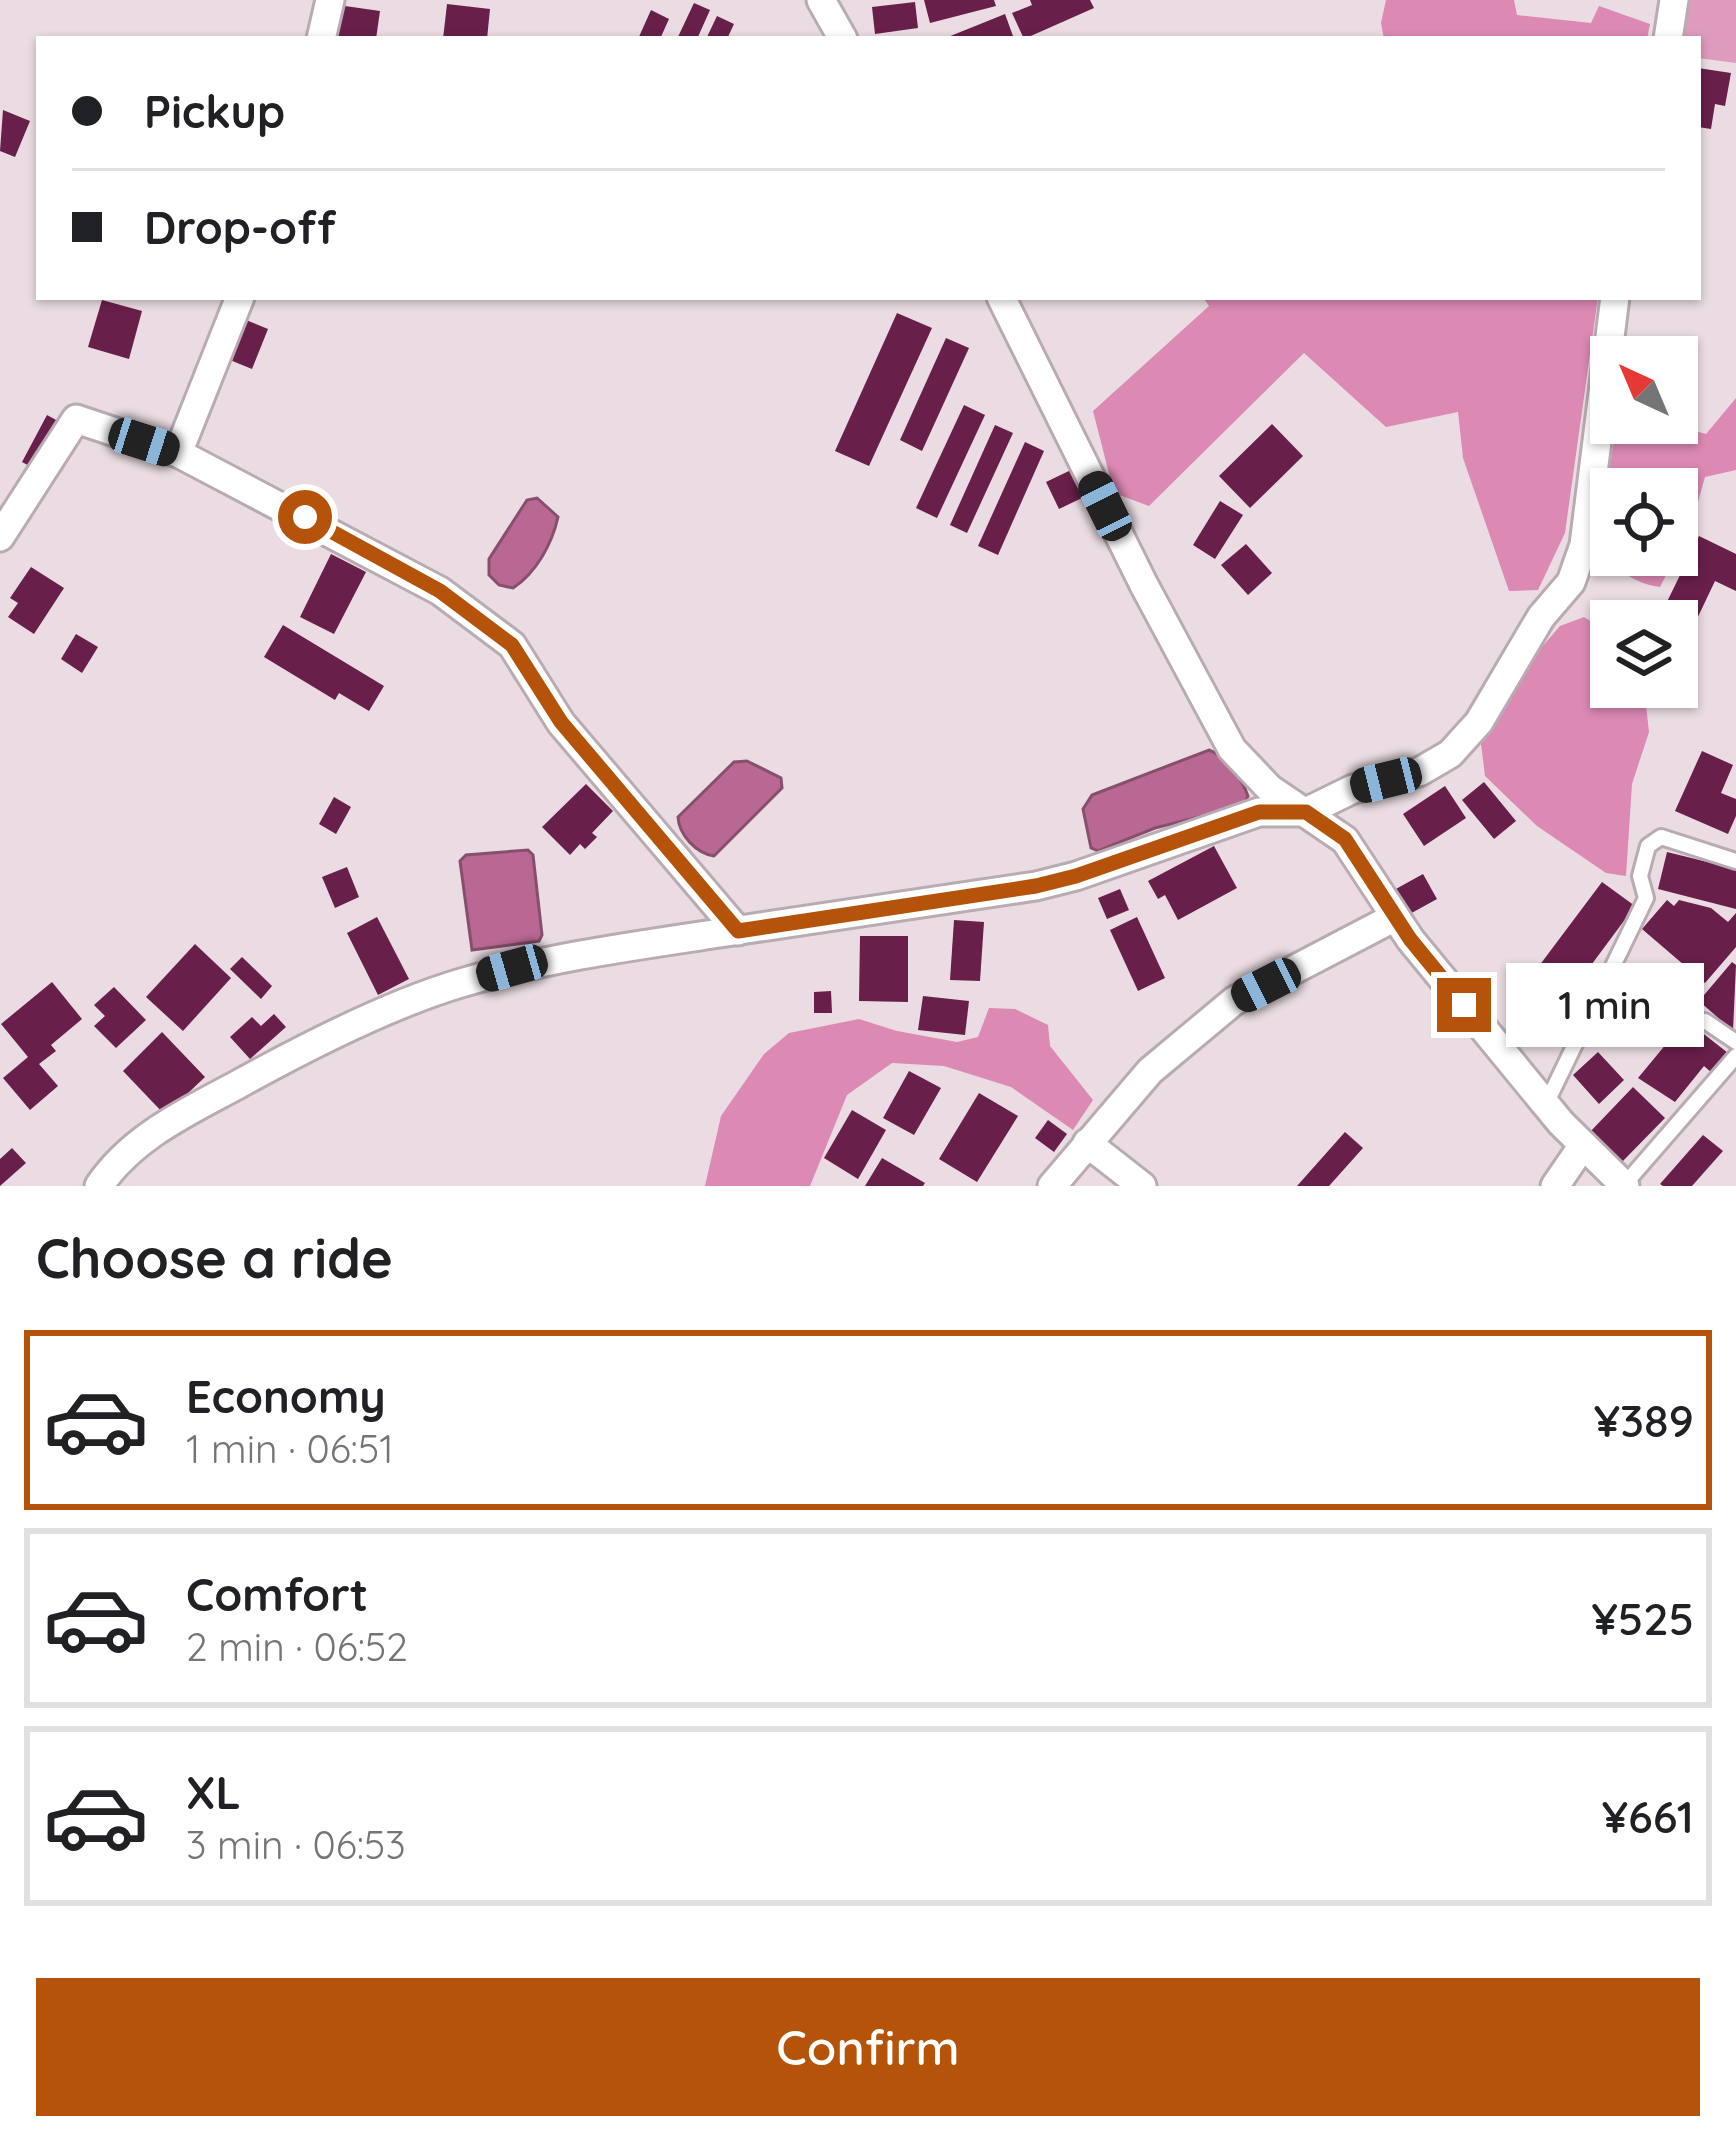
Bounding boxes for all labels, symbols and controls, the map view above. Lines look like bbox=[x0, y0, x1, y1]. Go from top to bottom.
text: Pickup bbox=[144, 83, 285, 139]
text: Drop-off bbox=[144, 199, 336, 255]
north arrow bbox=[1590, 336, 1698, 444]
map controls bbox=[1590, 336, 1698, 708]
car bbox=[104, 414, 184, 470]
car bbox=[1073, 466, 1137, 546]
button: locate bbox=[1590, 468, 1698, 576]
route start bbox=[278, 490, 332, 544]
button: layers bbox=[1590, 600, 1698, 708]
car bbox=[1347, 754, 1425, 806]
car bbox=[472, 941, 552, 995]
car bbox=[1226, 953, 1306, 1017]
callout: 1 min bbox=[1506, 963, 1704, 1047]
route end bbox=[1437, 978, 1491, 1032]
text: 1 min bbox=[1558, 980, 1652, 1029]
text: Choose a ride bbox=[36, 1224, 393, 1292]
icon: car bbox=[42, 1366, 150, 1474]
text: Economy bbox=[186, 1368, 386, 1424]
text: ¥389 bbox=[1594, 1392, 1694, 1448]
text: 1 min · 06:51 bbox=[186, 1424, 394, 1473]
icon: car bbox=[42, 1564, 150, 1672]
text: Comfort bbox=[186, 1566, 368, 1622]
text: ¥525 bbox=[1591, 1590, 1694, 1646]
text: 2 min · 06:52 bbox=[186, 1622, 408, 1671]
icon: car bbox=[42, 1762, 150, 1870]
text: XL bbox=[186, 1764, 241, 1820]
text: ¥661 bbox=[1602, 1788, 1694, 1844]
text: 3 min · 06:53 bbox=[186, 1820, 406, 1869]
button: Confirm bbox=[36, 1978, 1700, 2116]

